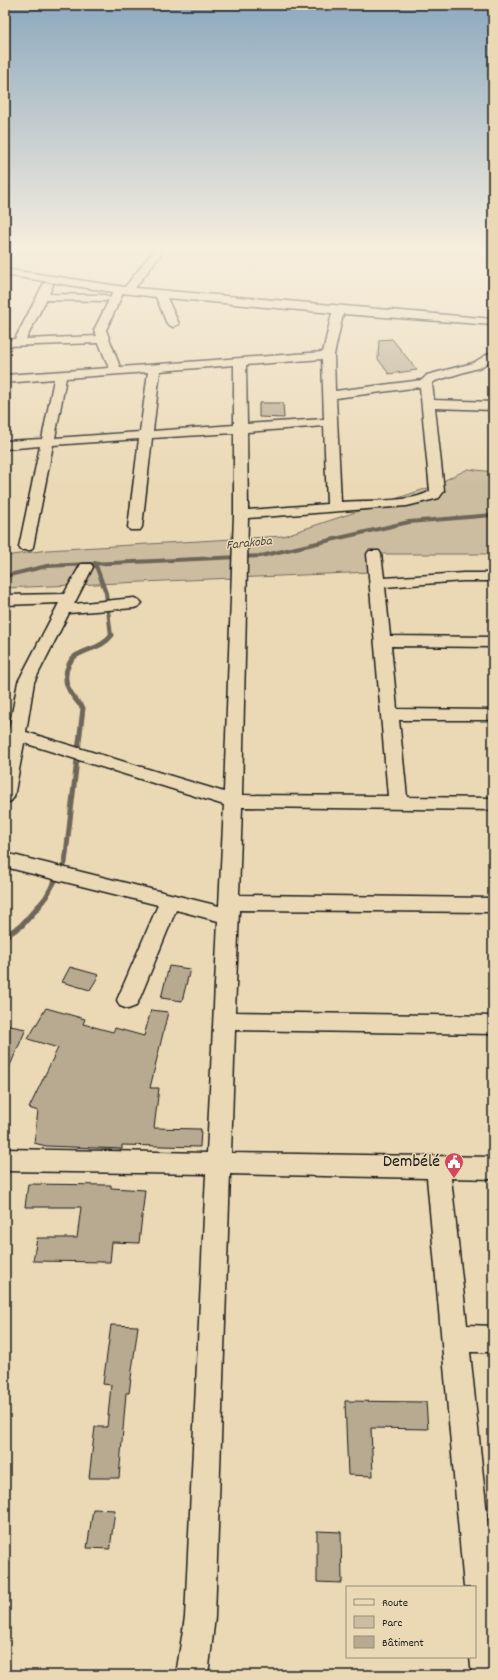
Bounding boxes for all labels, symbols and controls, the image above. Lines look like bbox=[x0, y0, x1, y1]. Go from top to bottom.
water label: Farakoba bbox=[225, 532, 274, 556]
place label: Dembélé bbox=[383, 1150, 440, 1175]
public building icon: Dembélé bbox=[443, 1151, 465, 1179]
legend bbox=[346, 1586, 476, 1658]
text: Route bbox=[382, 1595, 408, 1612]
text: Parc bbox=[382, 1615, 403, 1632]
text: Bâtiment bbox=[382, 1635, 424, 1652]

